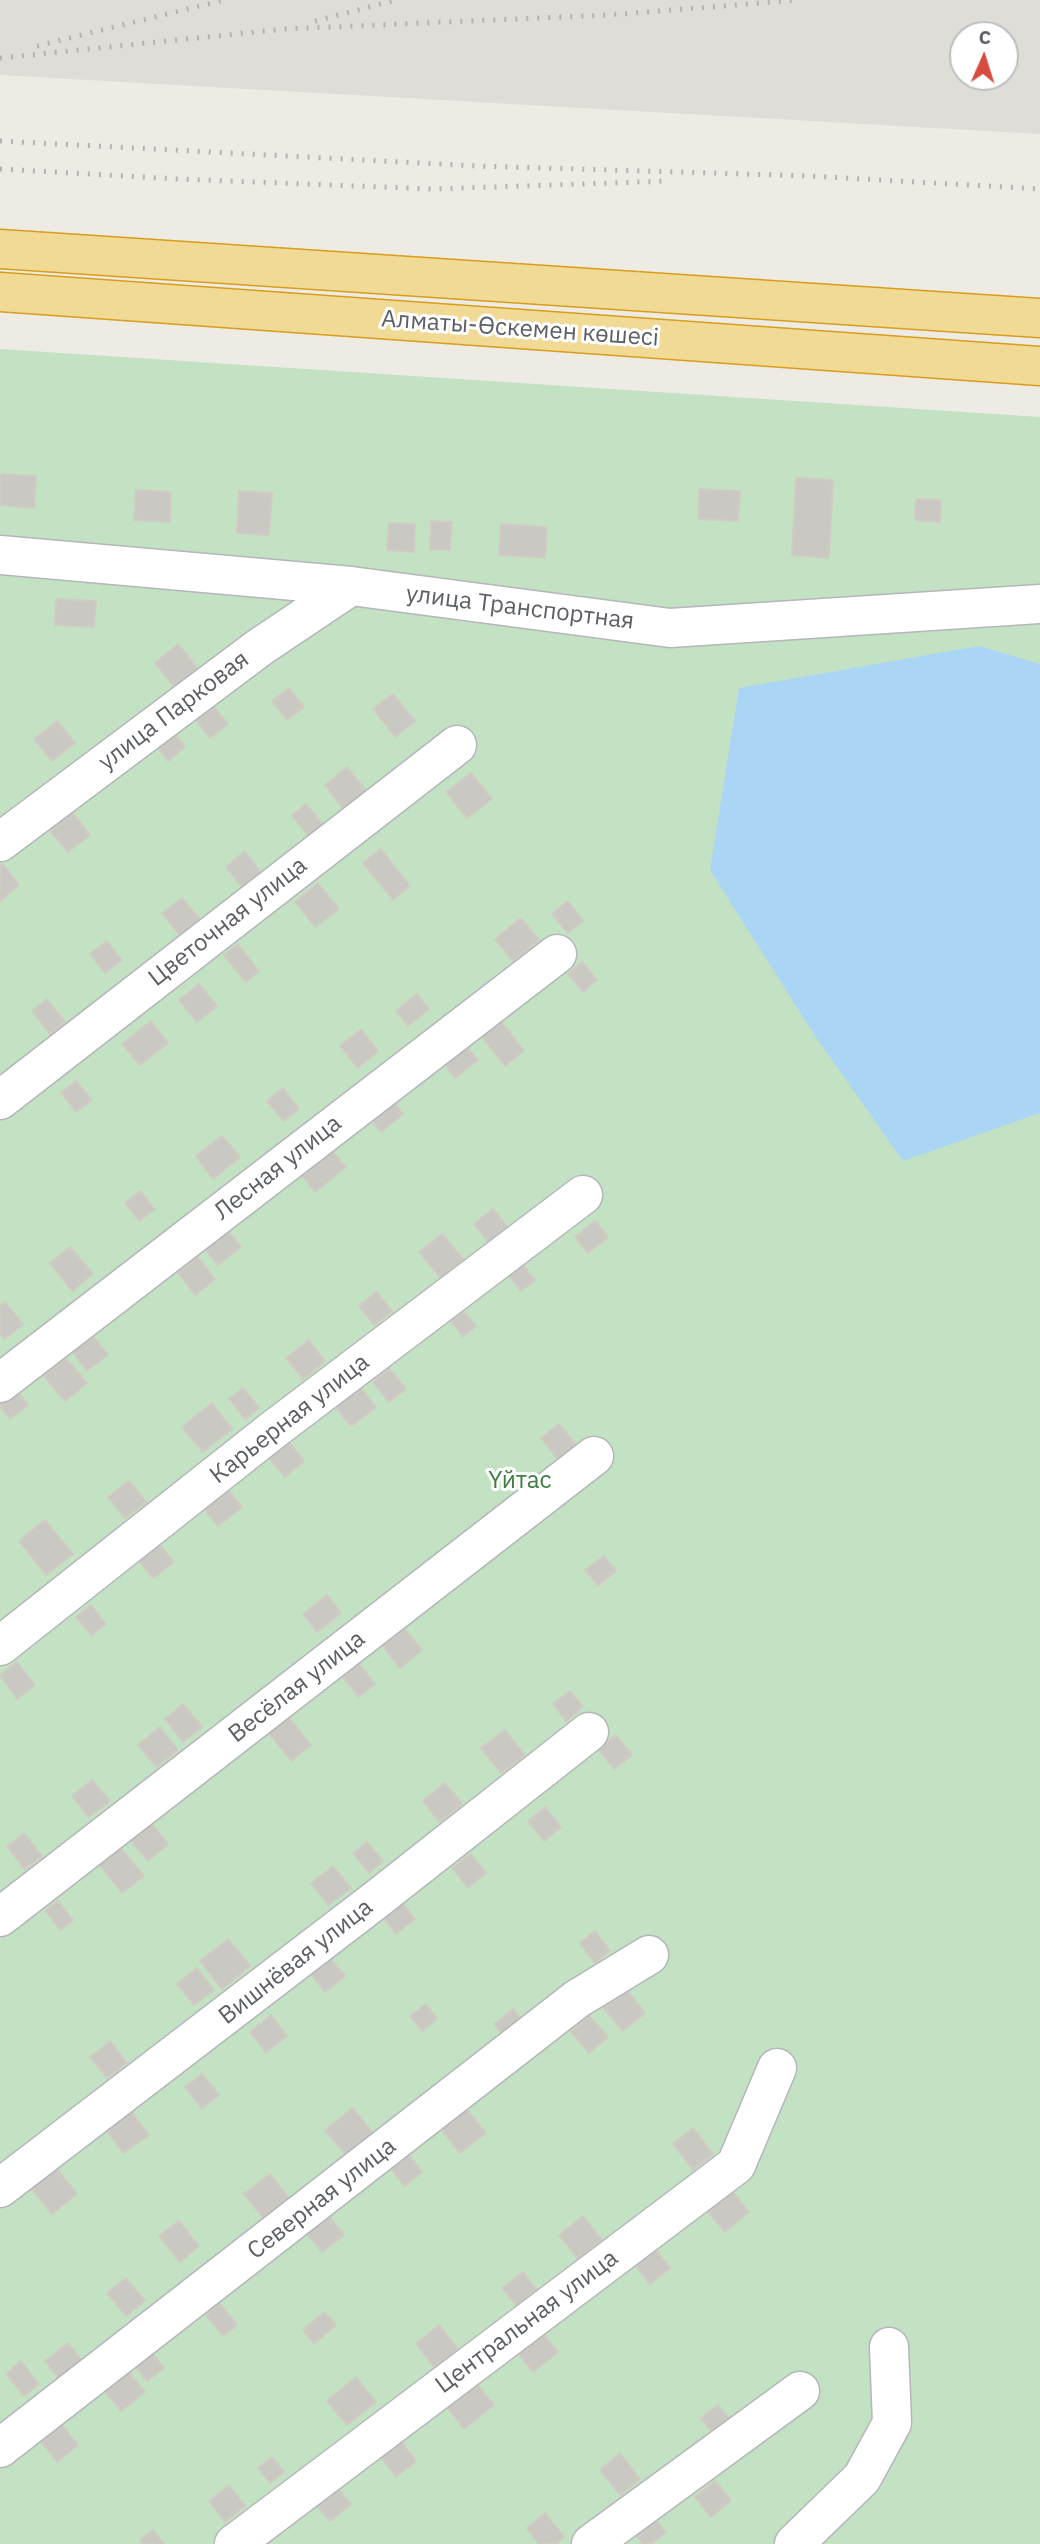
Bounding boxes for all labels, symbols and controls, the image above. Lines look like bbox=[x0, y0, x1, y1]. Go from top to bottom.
north arrow bbox=[949, 21, 1019, 91]
text: С bbox=[978, 25, 992, 49]
street label: Алматы-Өскемен көшесі bbox=[380, 305, 660, 353]
street label: улица Транспортная bbox=[404, 580, 636, 636]
street label: улица Парковая bbox=[93, 645, 255, 777]
street label: Цветочная улица bbox=[143, 851, 313, 993]
street label: Лесная улица bbox=[209, 1109, 347, 1227]
street label: Карьерная улица bbox=[205, 1348, 375, 1490]
park label: Үйтас bbox=[488, 1467, 552, 1495]
street label: Весёлая улица bbox=[223, 1625, 371, 1749]
street label: Вишнёвая улица bbox=[213, 1893, 379, 2031]
street label: Северная улица bbox=[242, 2132, 402, 2266]
street label: Центральная улица bbox=[430, 2244, 624, 2400]

